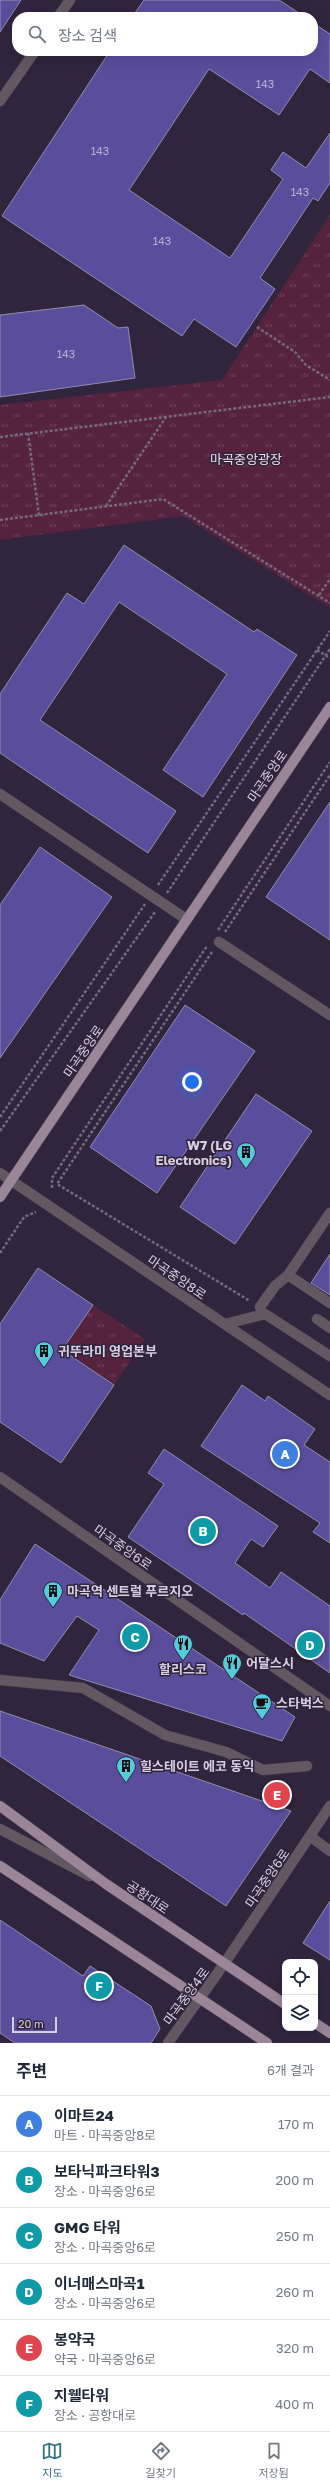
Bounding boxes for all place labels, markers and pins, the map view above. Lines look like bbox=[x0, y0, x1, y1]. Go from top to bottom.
place label: W7 (LG Electronics) bbox=[155, 1137, 232, 1168]
building icon: W7 (LG Electronics) bbox=[235, 1141, 257, 1169]
building icon: 귀뚜라미 영업본부 bbox=[33, 1340, 55, 1368]
place label: 귀뚜라미 영업본부 bbox=[58, 1343, 157, 1359]
pin: A bbox=[272, 1439, 298, 1469]
pin: B bbox=[190, 1516, 216, 1546]
building icon: 마곡역 센트럴 푸르지오 bbox=[42, 1580, 64, 1608]
place label: 마곡역 센트럴 푸르지오 bbox=[67, 1583, 193, 1599]
pin: C bbox=[122, 1622, 148, 1652]
pin: D bbox=[297, 1630, 323, 1660]
restaurant icon: 할리스코 bbox=[172, 1633, 194, 1661]
restaurant icon: 어달스시 bbox=[221, 1652, 243, 1680]
place label: 어달스시 bbox=[246, 1655, 294, 1671]
place label: 할리스코 bbox=[159, 1661, 207, 1677]
cafe icon: 스타벅스 bbox=[251, 1692, 273, 1720]
place label: 스타벅스 bbox=[276, 1695, 324, 1711]
building icon: 힐스테이트 에코 동익 bbox=[115, 1755, 137, 1783]
place label: 힐스테이트 에코 동익 bbox=[140, 1758, 254, 1774]
pin: E bbox=[264, 1780, 290, 1810]
pin: F bbox=[86, 1971, 112, 2001]

